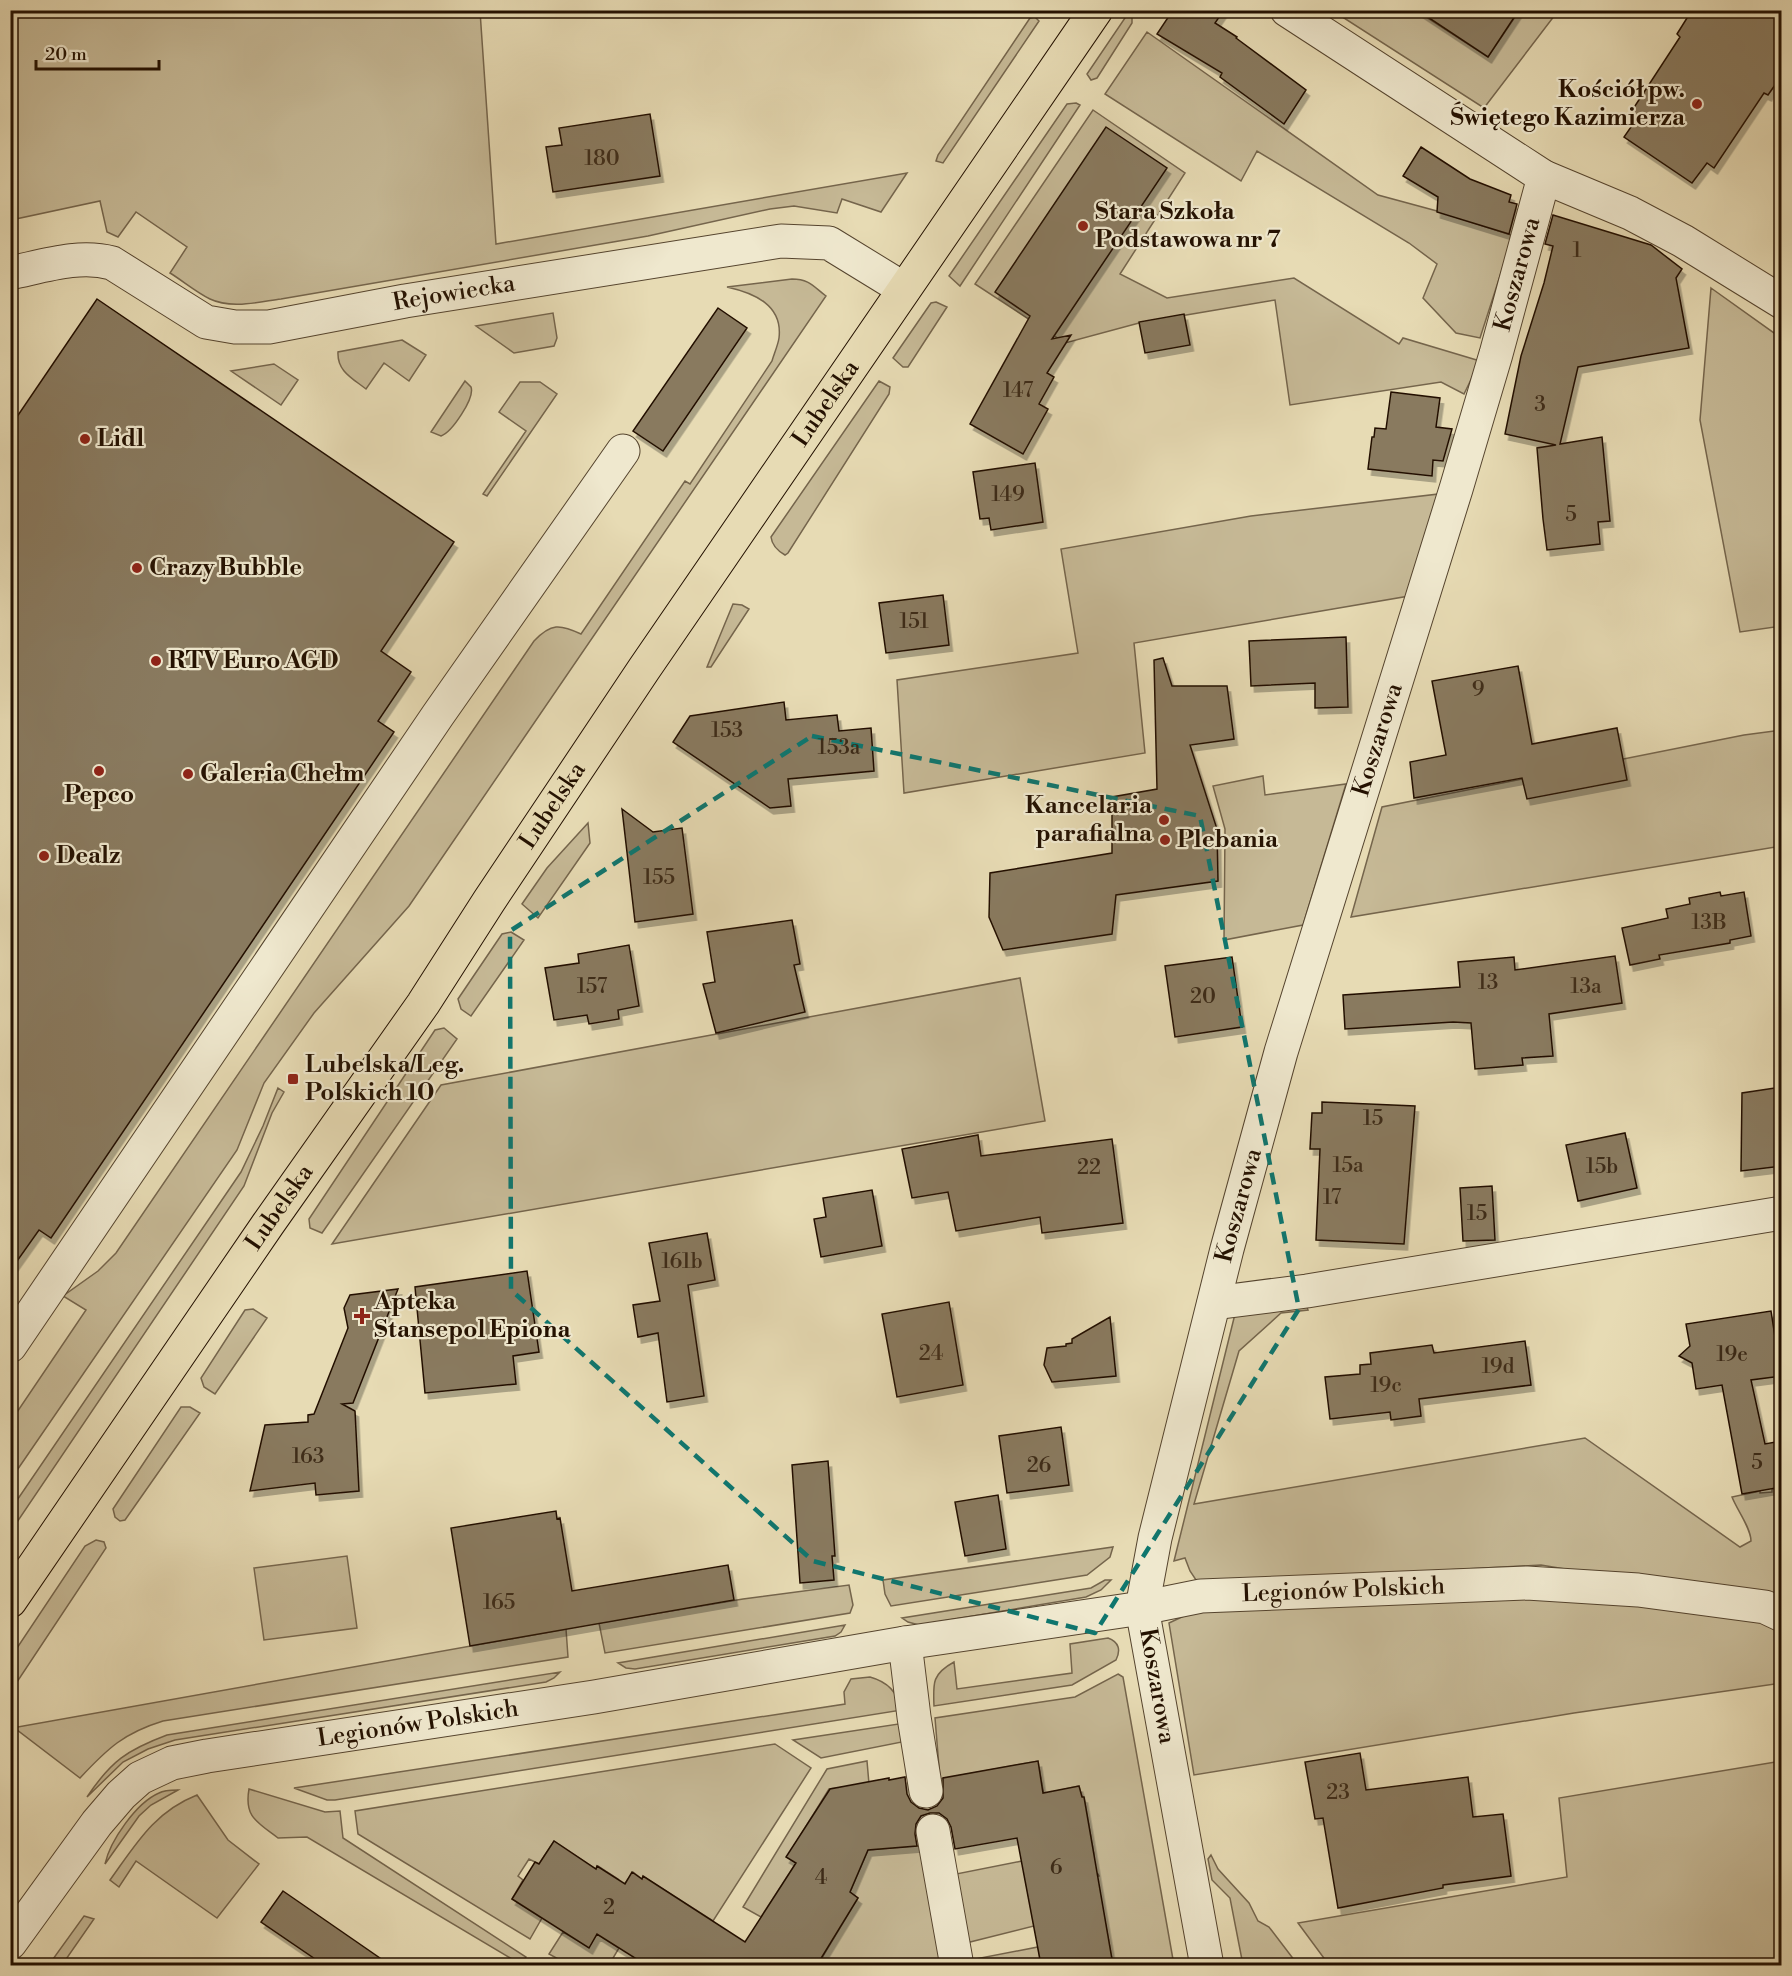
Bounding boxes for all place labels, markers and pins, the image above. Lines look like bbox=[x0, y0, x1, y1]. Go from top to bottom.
place label: Kościół pw. Świętego Kazimierza bbox=[1450, 75, 1686, 133]
marker: Kościół pw. Świętego Kazimierza bbox=[1690, 97, 1704, 111]
place label: Stara Szkoła Podstawowa nr 7 bbox=[1095, 197, 1281, 255]
marker: Stara Szkoła Podstawowa nr 7 bbox=[1076, 219, 1090, 233]
place label: Lidl bbox=[97, 424, 144, 454]
marker: Lidl bbox=[78, 432, 92, 446]
place label: Crazy Bubble bbox=[149, 553, 302, 583]
marker: Crazy Bubble bbox=[130, 561, 144, 575]
place label: RTV Euro AGD bbox=[168, 646, 338, 676]
marker: RTV Euro AGD bbox=[149, 654, 163, 668]
place label: Galeria Chełm bbox=[200, 759, 364, 789]
marker: Pepco bbox=[92, 764, 106, 778]
marker: Galeria Chełm bbox=[181, 767, 195, 781]
place label: Pepco bbox=[64, 780, 134, 810]
place label: Kancelaria parafialna bbox=[1025, 791, 1153, 849]
marker: Kancelaria parafialna bbox=[1157, 813, 1171, 827]
place label: Plebania bbox=[1177, 825, 1279, 855]
marker: Plebania bbox=[1158, 833, 1172, 847]
place label: Dealz bbox=[56, 841, 120, 871]
marker: Dealz bbox=[37, 849, 51, 863]
place label: Lubelska/Leg. Polskich 10 bbox=[305, 1050, 464, 1108]
marker: Lubelska/Leg. Polskich 10 bbox=[286, 1072, 300, 1086]
place label: Apteka Stansepol Epiona bbox=[373, 1287, 572, 1345]
marker: Apteka Stansepol Epiona bbox=[355, 1309, 369, 1323]

